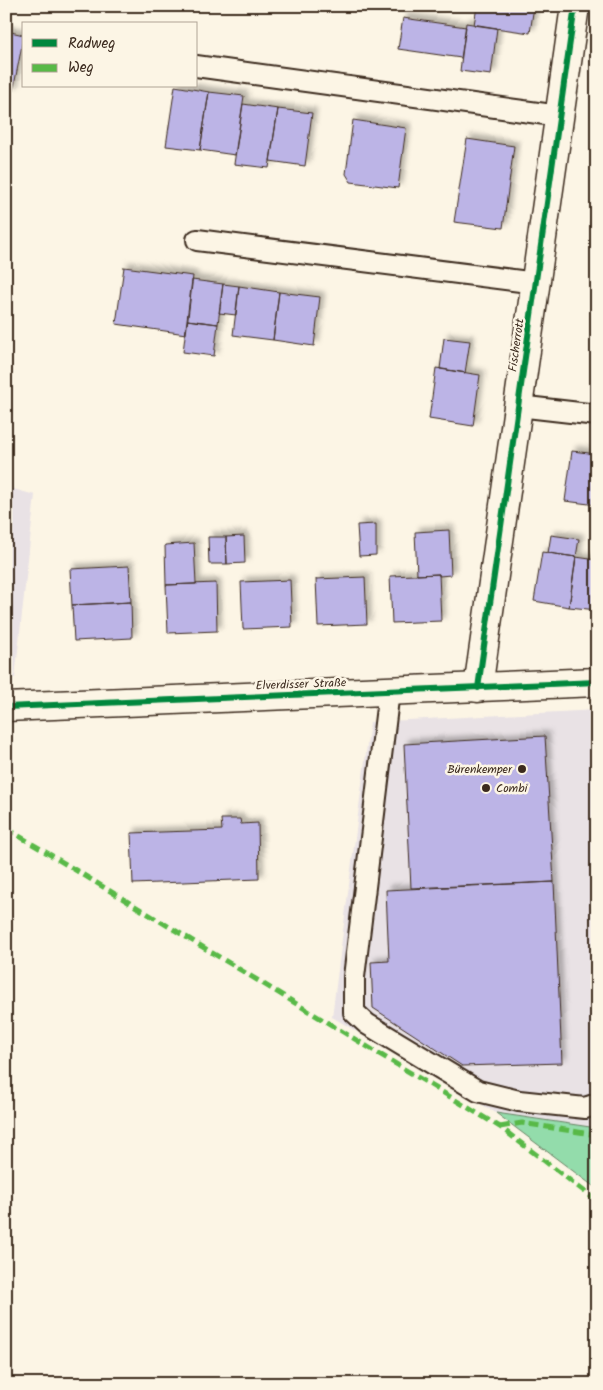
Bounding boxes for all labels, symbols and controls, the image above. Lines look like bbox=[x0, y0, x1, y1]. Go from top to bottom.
legend bbox=[22, 22, 198, 88]
text: Radweg bbox=[68, 32, 115, 56]
text: Weg bbox=[68, 56, 94, 80]
street label: Fischerrott bbox=[503, 317, 530, 373]
street label: Elverdisser Straße bbox=[255, 673, 347, 696]
place label: Bürenkemper bbox=[447, 760, 513, 779]
marker: Bürenkemper bbox=[516, 763, 528, 775]
place label: Combi bbox=[496, 779, 528, 798]
marker: Combi bbox=[480, 782, 492, 794]

